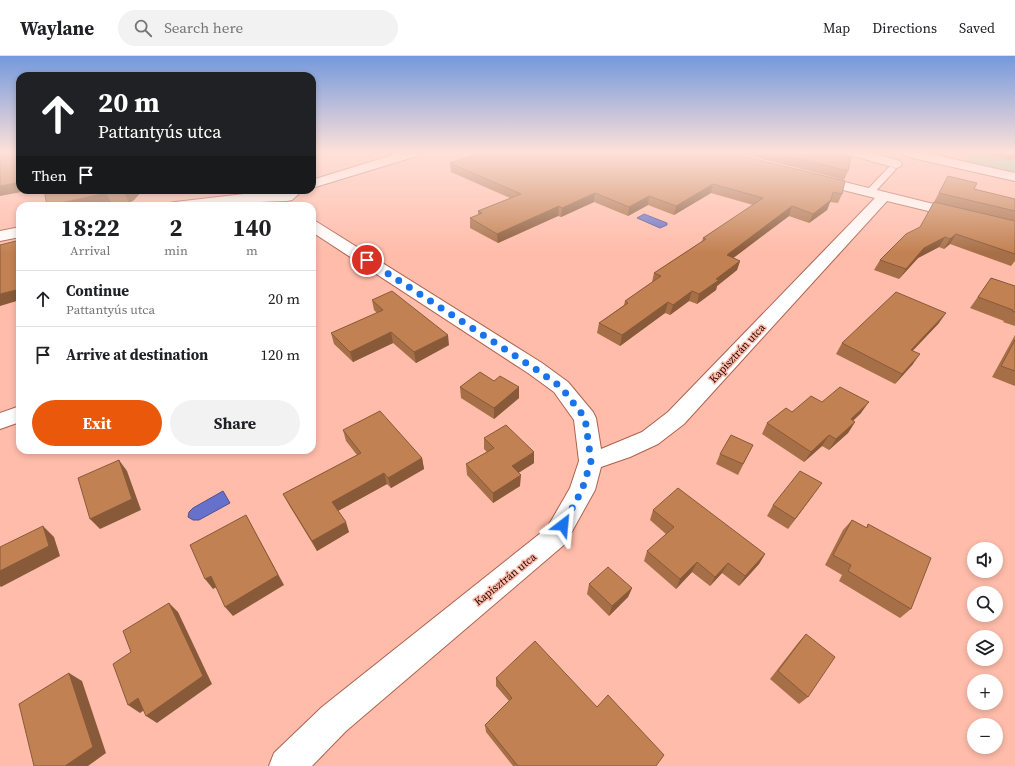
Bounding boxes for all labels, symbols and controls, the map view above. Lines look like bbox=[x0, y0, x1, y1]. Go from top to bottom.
search box bbox=[118, 10, 398, 46]
text: Waylane bbox=[20, 15, 94, 41]
icon: search bbox=[132, 17, 154, 39]
text: Search here bbox=[164, 17, 243, 38]
text: Map bbox=[823, 18, 850, 38]
text: Directions bbox=[872, 18, 937, 38]
text: Saved bbox=[959, 18, 995, 38]
text: 20 m bbox=[98, 83, 160, 121]
icon: ahead bbox=[32, 88, 84, 140]
text: Pattantyús utca bbox=[98, 119, 221, 144]
icon: arrive bbox=[75, 164, 97, 186]
text: Then bbox=[32, 165, 67, 186]
text: 18:22 bbox=[61, 211, 120, 244]
text: 2 bbox=[170, 211, 183, 244]
text: 140 bbox=[232, 211, 271, 244]
text: Arrival bbox=[70, 242, 110, 259]
text: min bbox=[164, 242, 188, 259]
text: m bbox=[246, 242, 258, 259]
pin bbox=[350, 243, 384, 277]
icon: arrive bbox=[356, 249, 378, 271]
text: Continue bbox=[66, 280, 129, 301]
icon: ahead bbox=[32, 288, 54, 310]
text: 20 m bbox=[268, 288, 300, 309]
text: Pattantyús utca bbox=[66, 301, 155, 318]
street label: Kapisztrán utca bbox=[706, 320, 769, 386]
icon: arrive bbox=[32, 344, 54, 366]
text: Arrive at destination bbox=[66, 344, 208, 365]
text: 120 m bbox=[260, 344, 300, 365]
button: Exit bbox=[32, 400, 162, 446]
button: Share bbox=[170, 400, 300, 446]
position arrow bbox=[542, 504, 584, 546]
map controls bbox=[967, 542, 1003, 754]
button: sound bbox=[967, 542, 1003, 578]
street label: Kapisztrán utca bbox=[471, 549, 540, 609]
button: search bbox=[967, 586, 1003, 622]
button: layers bbox=[967, 630, 1003, 666]
button: + bbox=[967, 674, 1003, 710]
button: − bbox=[967, 718, 1003, 754]

